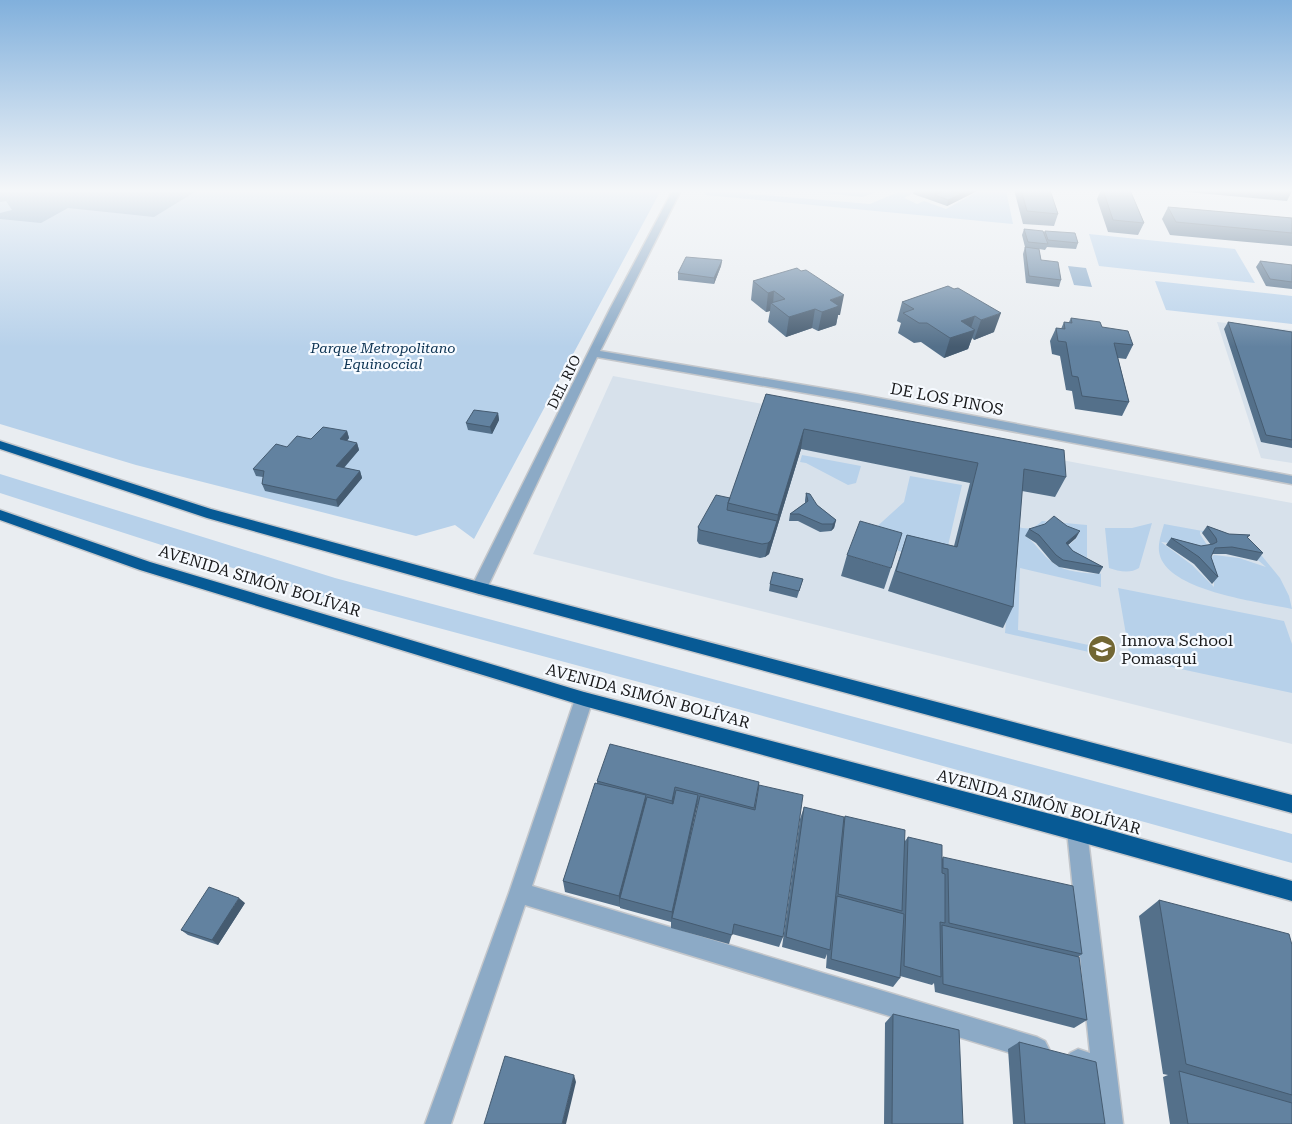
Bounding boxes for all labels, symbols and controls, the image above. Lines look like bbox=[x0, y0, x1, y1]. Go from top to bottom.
park label: Parque Metropolitano Equinoccial bbox=[309, 340, 456, 372]
street label: DEL RIO bbox=[544, 352, 584, 412]
street label: DE LOS PINOS bbox=[889, 379, 1005, 419]
street label: AVENIDA SIMÓN BOLÍVAR bbox=[157, 541, 363, 621]
place label: Innova School Pomasqui bbox=[1121, 631, 1233, 668]
school or university icon: Innova School Pomasqui bbox=[1087, 634, 1117, 664]
street label: AVENIDA SIMÓN BOLÍVAR bbox=[544, 660, 752, 732]
street label: AVENIDA SIMÓN BOLÍVAR bbox=[935, 766, 1143, 838]

